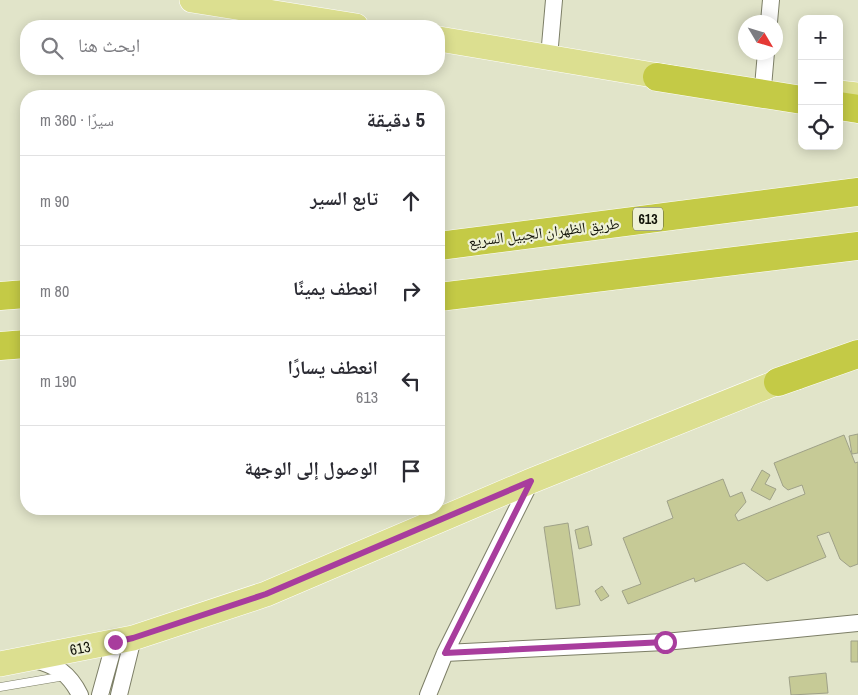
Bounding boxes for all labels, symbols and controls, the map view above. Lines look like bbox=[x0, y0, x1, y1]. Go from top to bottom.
north arrow bbox=[738, 15, 783, 60]
map controls bbox=[798, 15, 843, 150]
button: + bbox=[798, 15, 843, 60]
search box bbox=[20, 20, 445, 75]
text: ابحث هنا bbox=[78, 32, 140, 58]
icon: search bbox=[38, 34, 66, 62]
button: − bbox=[798, 60, 843, 105]
text: 5 دقيقة bbox=[367, 105, 425, 134]
button: locate bbox=[798, 105, 843, 150]
text: سيرًا · 360 m bbox=[40, 109, 114, 131]
text: تابع السير bbox=[310, 185, 378, 211]
icon: ahead bbox=[397, 187, 425, 215]
text: 90 m bbox=[40, 190, 69, 212]
road number: 613 bbox=[633, 208, 663, 230]
street label: طريق الظهران الجبيل السريع bbox=[467, 212, 621, 252]
text: انعطف يمينًا bbox=[293, 275, 378, 301]
icon: right bbox=[397, 277, 425, 305]
text: 80 m bbox=[40, 280, 69, 302]
text: انعطف يسارًا bbox=[288, 354, 378, 380]
icon: left bbox=[397, 367, 425, 395]
text: 190 m bbox=[40, 370, 76, 392]
text: 613 bbox=[356, 386, 378, 408]
text: الوصول إلى الوجهة bbox=[244, 455, 378, 481]
icon: arrive bbox=[397, 457, 425, 485]
route end bbox=[104, 631, 127, 654]
route start bbox=[654, 631, 677, 654]
street label: 613 bbox=[68, 636, 92, 660]

